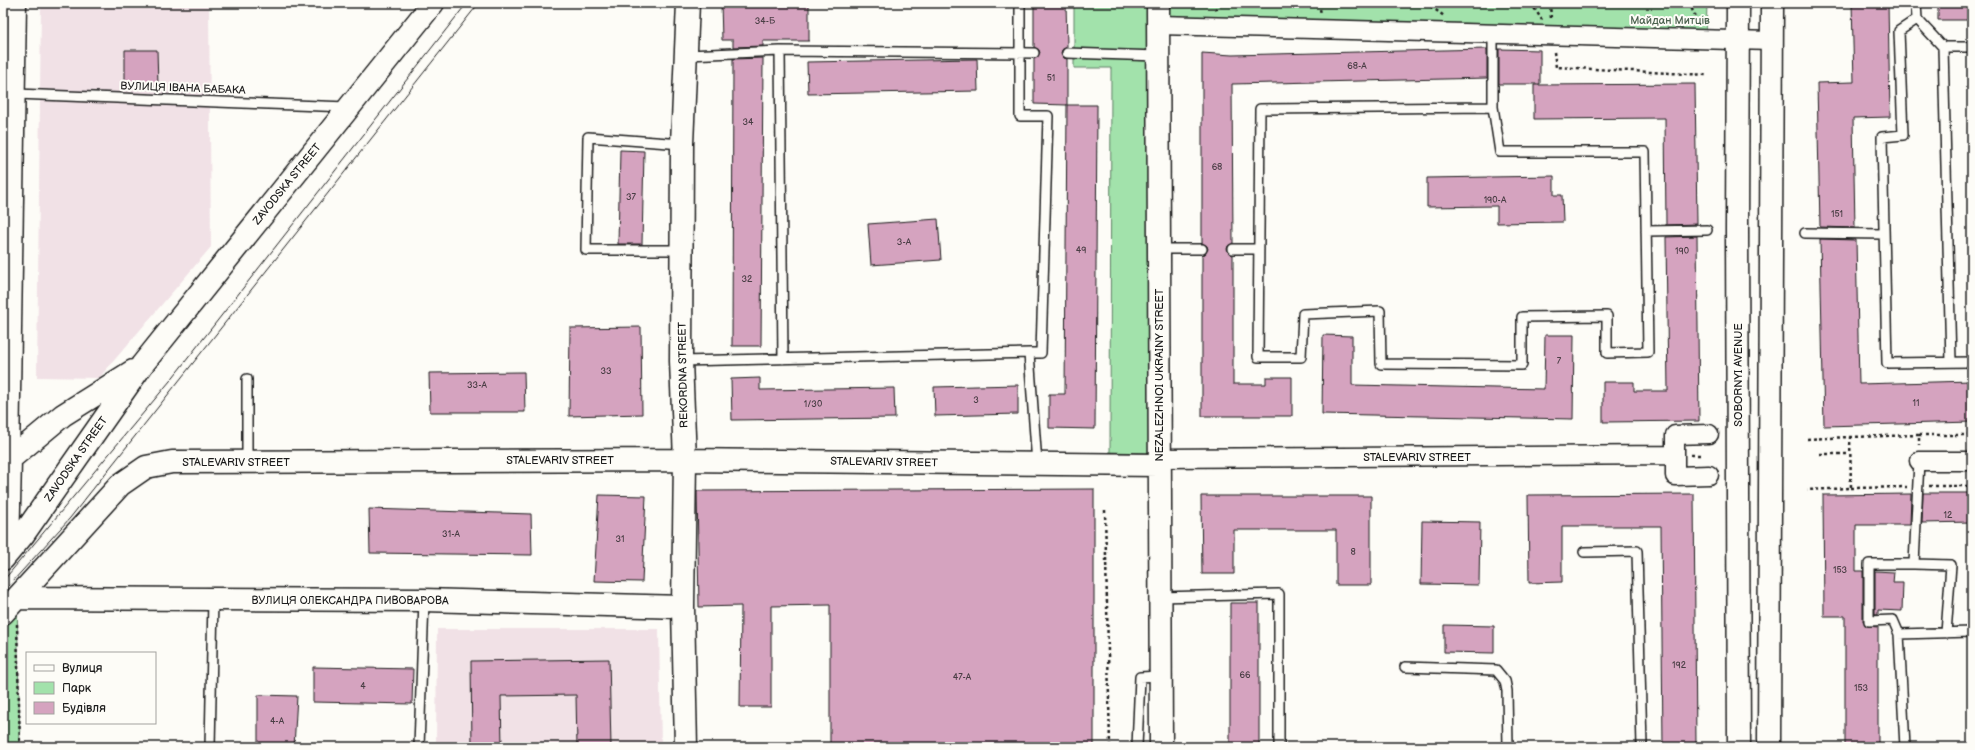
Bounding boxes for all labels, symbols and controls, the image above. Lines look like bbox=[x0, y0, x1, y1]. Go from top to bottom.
park label: Майдан Митців bbox=[1630, 14, 1710, 27]
house number: 34-Б bbox=[755, 16, 776, 27]
house number: 68-А bbox=[1347, 61, 1367, 72]
house number: 51 bbox=[1047, 73, 1055, 84]
street label: ВУЛИЦЯ ІВАНА БАБАКА bbox=[120, 79, 246, 97]
house number: 34 bbox=[742, 117, 754, 128]
street label: ZAVODSKA STREET bbox=[250, 141, 324, 228]
house number: 68 bbox=[1212, 162, 1222, 173]
house number: 37 bbox=[626, 192, 637, 203]
house number: 190-А bbox=[1484, 195, 1507, 206]
house number: 151 bbox=[1831, 209, 1843, 220]
house number: 3-А bbox=[897, 237, 912, 248]
house number: 49 bbox=[1076, 245, 1086, 256]
house number: 190 bbox=[1675, 246, 1689, 257]
house number: 32 bbox=[742, 274, 753, 285]
street label: NEZALEZHNOI UKRAINY STREET bbox=[1153, 288, 1166, 461]
street label: REKORDNA STREET bbox=[676, 322, 690, 428]
street label: SOBORNYI AVENUE bbox=[1732, 323, 1745, 427]
house number: 7 bbox=[1557, 356, 1562, 367]
house number: 33 bbox=[600, 366, 612, 377]
house number: 33-А bbox=[467, 380, 487, 391]
house number: 3 bbox=[973, 395, 979, 406]
house number: 11 bbox=[1913, 398, 1919, 409]
house number: 1/30 bbox=[804, 399, 822, 410]
street label: ZAVODSKA STREET bbox=[41, 414, 110, 505]
street label: STALEVARIV STREET bbox=[1363, 451, 1471, 464]
street label: STALEVARIV STREET bbox=[506, 454, 614, 467]
street label: STALEVARIV STREET bbox=[830, 455, 938, 469]
street label: STALEVARIV STREET bbox=[182, 456, 290, 469]
house number: 12 bbox=[1944, 510, 1953, 521]
house number: 31-А bbox=[442, 529, 460, 540]
house number: 31 bbox=[615, 534, 625, 545]
house number: 8 bbox=[1350, 547, 1356, 558]
house number: 153 bbox=[1833, 565, 1848, 576]
street label: ВУЛИЦЯ ОЛЕКСАНДРА ПИВОВАРОВА bbox=[251, 594, 449, 607]
legend bbox=[26, 652, 156, 724]
house number: 192 bbox=[1672, 660, 1687, 671]
text: Вулиця bbox=[62, 661, 103, 676]
house number: 66 bbox=[1240, 670, 1251, 681]
house number: 47-А bbox=[953, 672, 972, 683]
text: Парк bbox=[62, 681, 92, 696]
house number: 4 bbox=[360, 681, 366, 692]
house number: 153 bbox=[1854, 683, 1869, 694]
text: Будівля bbox=[62, 701, 106, 716]
house number: 4-А bbox=[270, 716, 285, 727]

